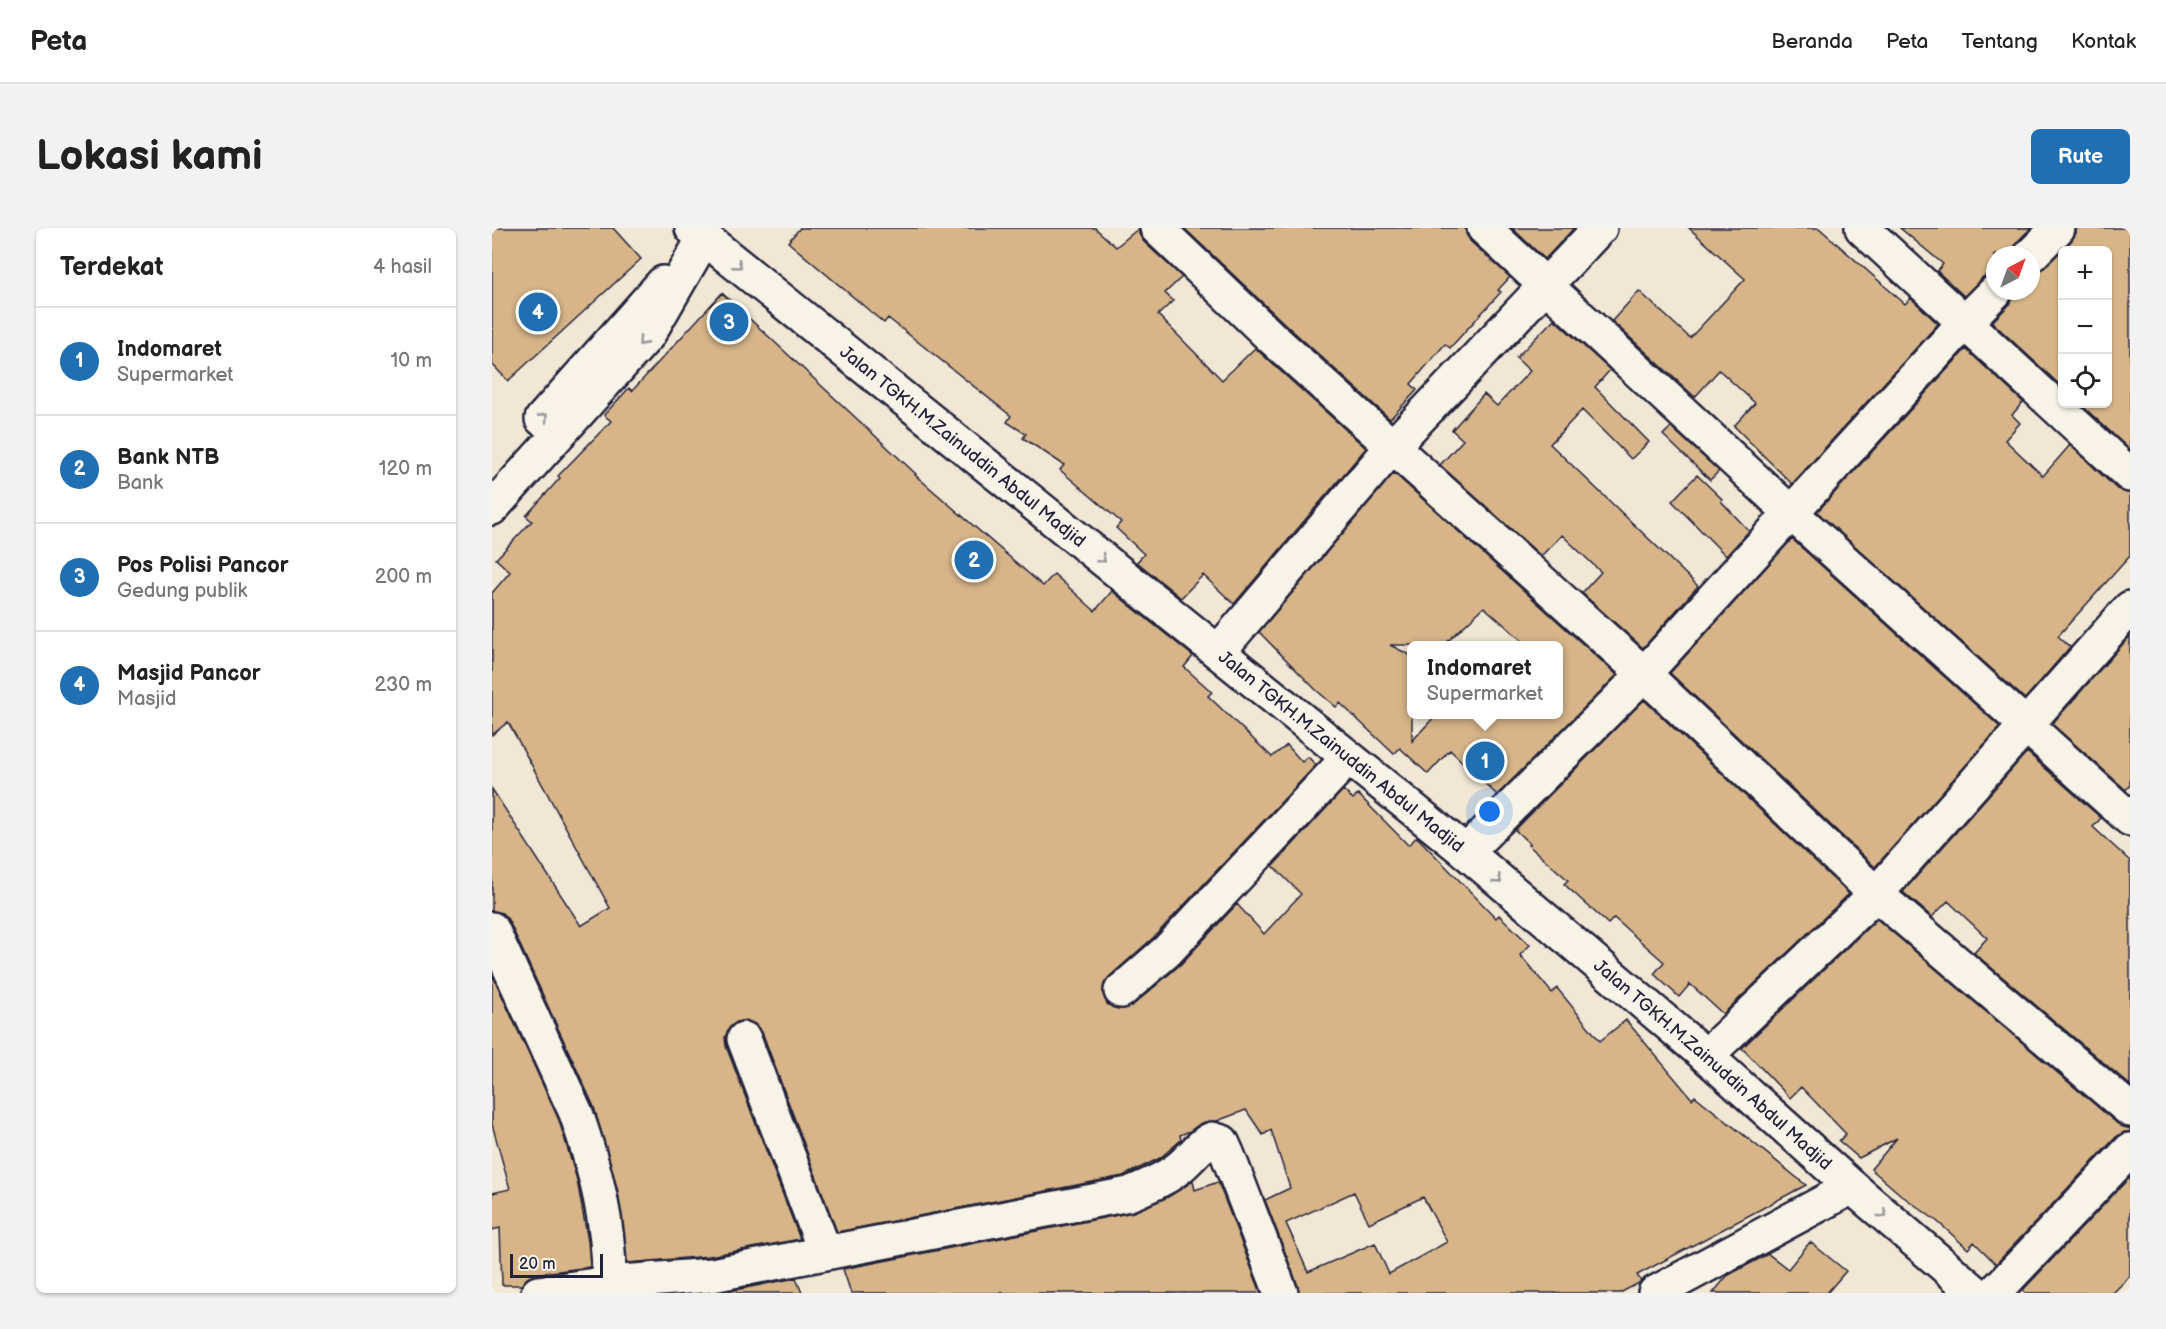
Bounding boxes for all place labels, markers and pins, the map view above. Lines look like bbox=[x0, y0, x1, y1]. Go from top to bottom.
pin: 4 bbox=[518, 290, 558, 334]
pin: 3 bbox=[710, 300, 748, 344]
pin: 2 bbox=[954, 538, 994, 582]
pin: 1 bbox=[1466, 738, 1504, 784]

